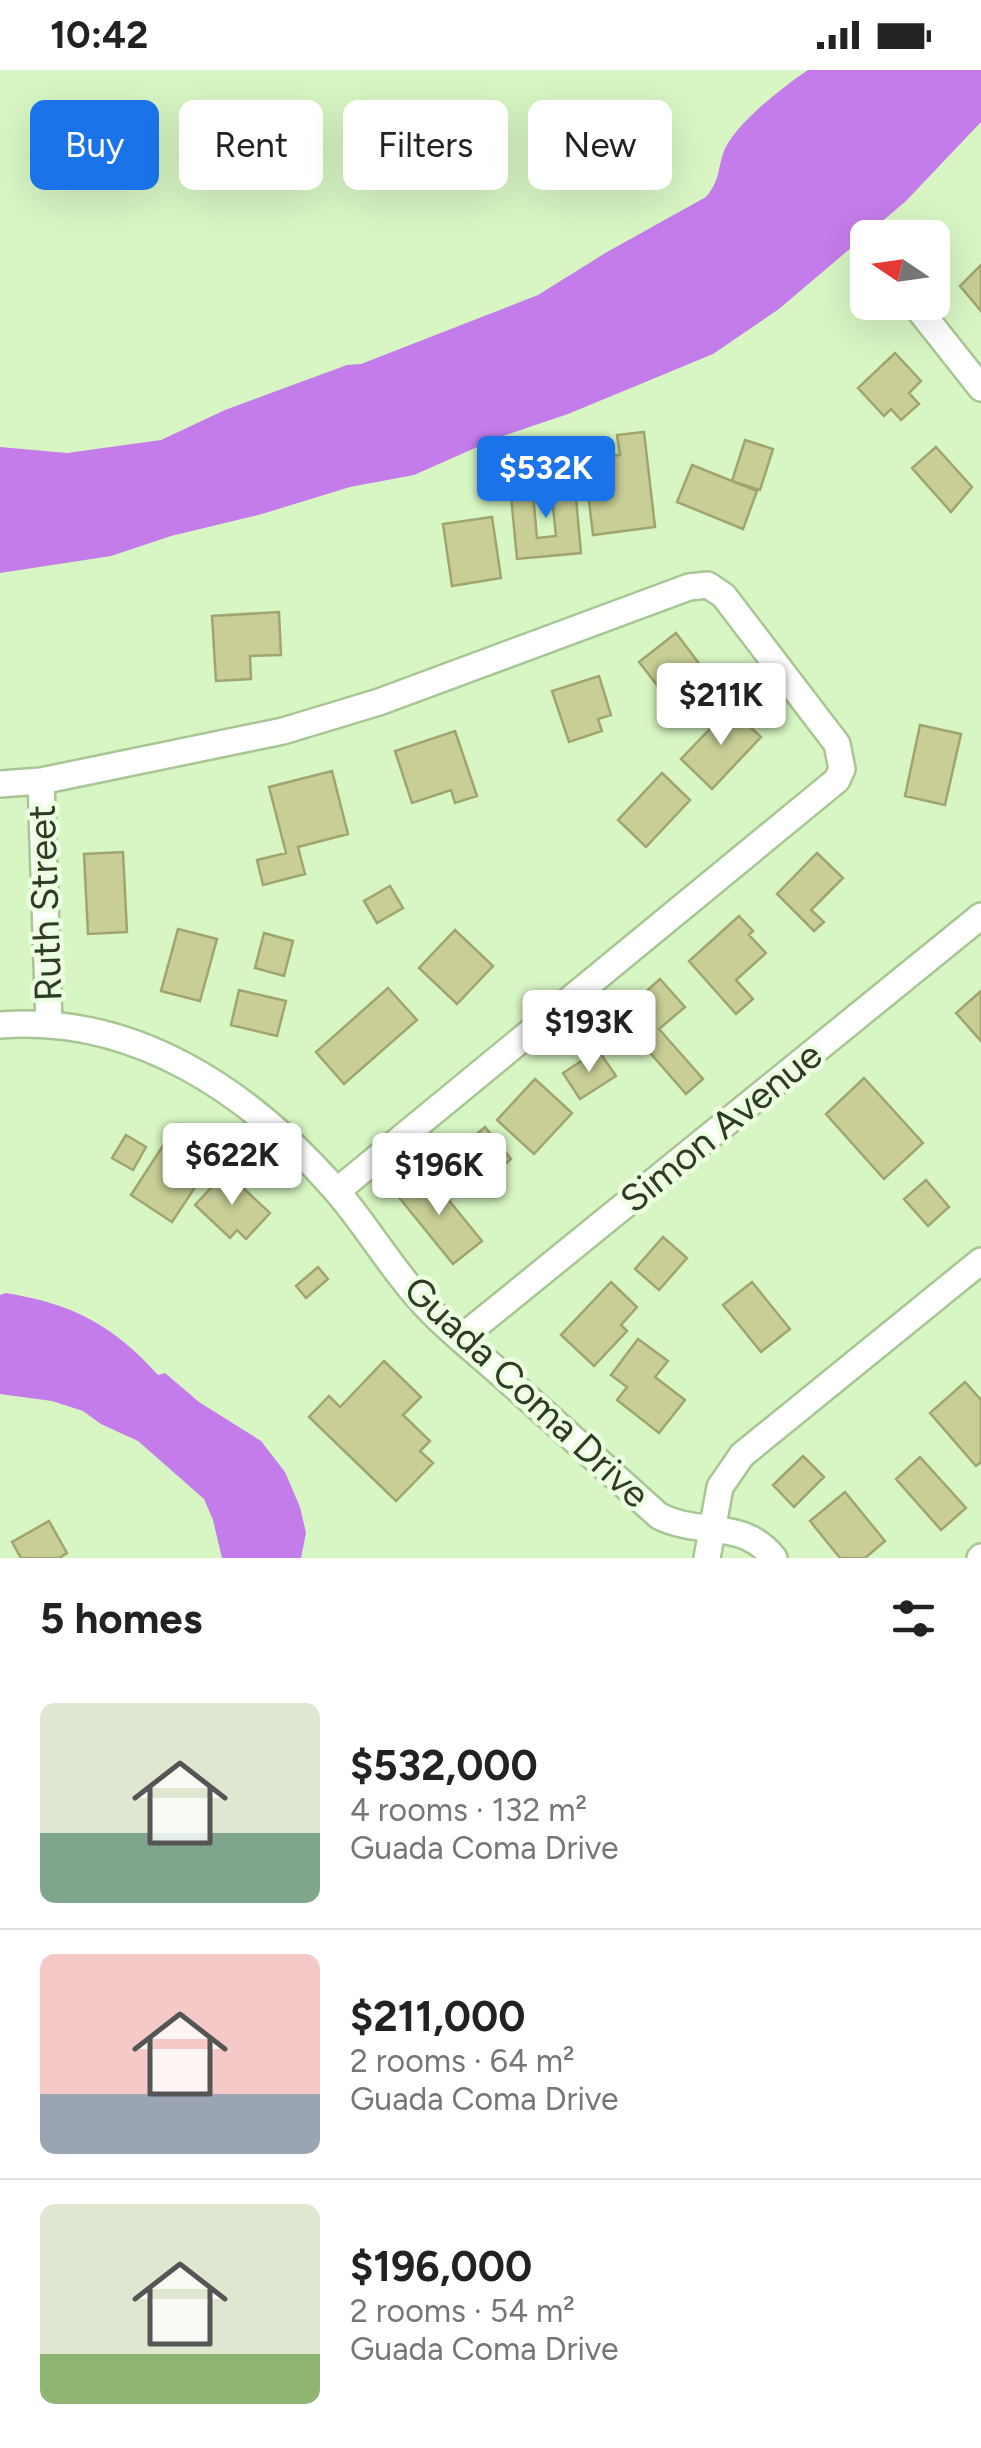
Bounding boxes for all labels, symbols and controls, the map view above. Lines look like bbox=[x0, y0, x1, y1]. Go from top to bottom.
text: 10:42 bbox=[50, 12, 148, 58]
chip: Buy bbox=[30, 100, 159, 190]
chip: Rent bbox=[179, 100, 323, 190]
chip: Filters bbox=[343, 100, 508, 190]
chip: New bbox=[528, 100, 672, 190]
north arrow bbox=[850, 220, 950, 320]
map controls bbox=[850, 220, 950, 320]
pin: $532K bbox=[476, 436, 616, 521]
text: $532K bbox=[499, 449, 593, 487]
pin: $211K bbox=[651, 663, 791, 748]
text: $211K bbox=[679, 676, 763, 714]
street label: Ruth Street bbox=[19, 804, 71, 1002]
pin: $193K bbox=[519, 990, 659, 1075]
text: $193K bbox=[545, 1003, 633, 1041]
street label: Simon Avenue bbox=[611, 1032, 831, 1222]
pin: $622K bbox=[162, 1123, 302, 1208]
pin: $196K bbox=[369, 1133, 509, 1218]
text: $622K bbox=[185, 1136, 279, 1174]
text: $196K bbox=[394, 1146, 484, 1184]
street label: Guada Coma Drive bbox=[395, 1266, 659, 1518]
icon: filters bbox=[886, 1591, 941, 1646]
text: 5 homes bbox=[40, 1593, 202, 1644]
text: $532,000 bbox=[350, 1740, 538, 1791]
icon: home bbox=[120, 1743, 240, 1863]
text: 4 rooms · 132 m² bbox=[350, 1791, 587, 1829]
text: Guada Coma Drive bbox=[350, 1829, 619, 1867]
text: $211,000 bbox=[350, 1991, 525, 2042]
icon: home bbox=[120, 1994, 240, 2114]
text: 2 rooms · 64 m² bbox=[350, 2042, 574, 2080]
text: Guada Coma Drive bbox=[350, 2080, 619, 2118]
text: $196,000 bbox=[350, 2241, 532, 2292]
icon: home bbox=[120, 2244, 240, 2364]
text: 2 rooms · 54 m² bbox=[350, 2292, 575, 2330]
text: Guada Coma Drive bbox=[350, 2330, 619, 2368]

